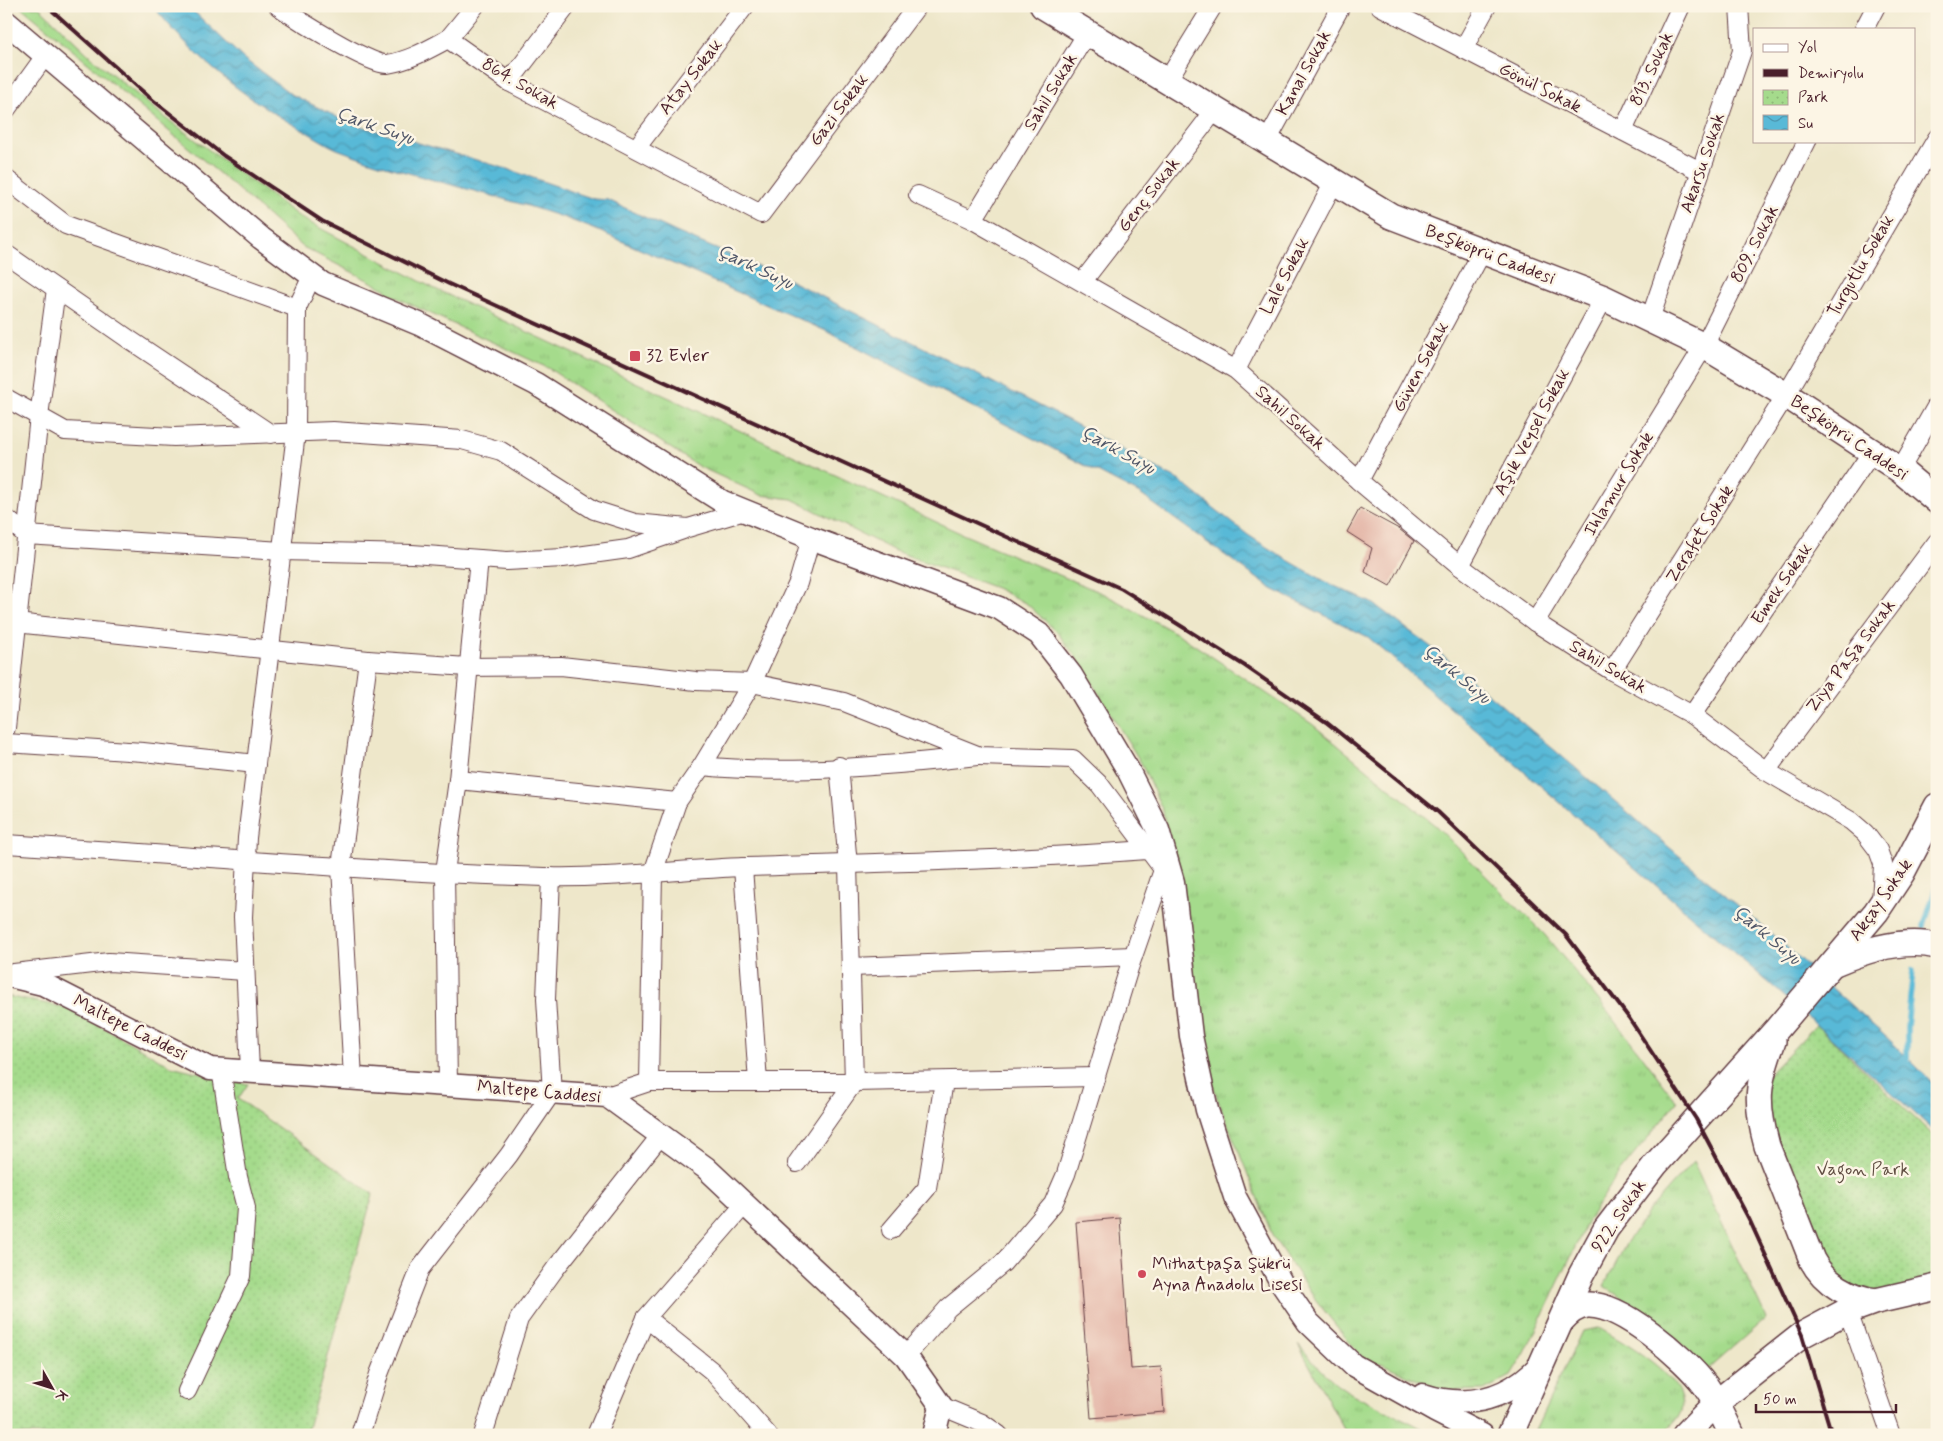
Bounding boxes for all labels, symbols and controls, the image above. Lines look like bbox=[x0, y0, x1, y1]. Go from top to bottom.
street label: Kanal Sokak bbox=[1271, 26, 1337, 120]
street label: 813. Sokak bbox=[1624, 28, 1680, 110]
legend bbox=[1753, 28, 1916, 142]
street label: Atay Sokak bbox=[654, 34, 728, 120]
text: Yol bbox=[1798, 38, 1817, 58]
street label: Sahil Sokak bbox=[1018, 49, 1084, 135]
street label: 864. Sokak bbox=[477, 52, 563, 116]
street label: Gönül Sokak bbox=[1495, 57, 1585, 119]
text: Demiryolu bbox=[1798, 64, 1864, 84]
street label: Gazi Sokak bbox=[804, 69, 874, 151]
text: Park bbox=[1798, 88, 1828, 108]
water label: Çark Suyu bbox=[333, 101, 419, 151]
street label: Akarsu Sokak bbox=[1675, 110, 1731, 216]
text: Su bbox=[1798, 114, 1813, 134]
street label: Genç Sokak bbox=[1112, 153, 1186, 237]
street label: 809. Sokak bbox=[1725, 201, 1785, 287]
street label: Turgutlu Sokak bbox=[1822, 210, 1901, 322]
street label: Beşköprü Caddesi bbox=[1422, 219, 1558, 291]
street label: Lale Sokak bbox=[1255, 233, 1315, 319]
water label: Çark Suyu bbox=[713, 239, 798, 296]
street label: Güven Sokak bbox=[1387, 318, 1455, 416]
place label: 32 Evler bbox=[646, 344, 709, 368]
marker: 32 Evler bbox=[628, 349, 642, 363]
street label: Aşık Veysel Sokak bbox=[1488, 364, 1576, 500]
street label: Sahil Sokak bbox=[1250, 380, 1330, 456]
street label: Beşköprü Caddesi bbox=[1785, 390, 1913, 486]
water label: Çark Suyu bbox=[1077, 419, 1161, 481]
street label: Ihlamur Sokak bbox=[1578, 427, 1660, 541]
street label: Zerafet Sokak bbox=[1660, 481, 1740, 587]
street label: Emek Sokak bbox=[1746, 538, 1818, 630]
street label: Ziya Paşa Sokak bbox=[1801, 595, 1901, 717]
street label: Sahil Sokak bbox=[1565, 634, 1651, 700]
water label: Çark Suyu bbox=[1418, 638, 1497, 711]
street label: Akçay Sokak bbox=[1844, 854, 1918, 946]
water label: Çark Suyu bbox=[1728, 899, 1807, 972]
street label: Maltepe Caddesi bbox=[69, 989, 191, 1067]
street label: Maltepe Caddesi bbox=[476, 1075, 602, 1109]
park label: Vagon Park bbox=[1817, 1158, 1909, 1184]
street label: 922. Sokak bbox=[1586, 1175, 1652, 1257]
place label: Mithatpaşa Şükrü Ayna Anadolu Lisesi bbox=[1152, 1252, 1302, 1297]
marker: Mithatpaşa Şükrü Ayna Anadolu Lisesi bbox=[1136, 1268, 1148, 1280]
north arrow bbox=[28, 1364, 78, 1414]
scale bar bbox=[1756, 1381, 1896, 1413]
text: K bbox=[51, 1386, 71, 1406]
text: 50 m bbox=[1763, 1390, 1797, 1410]

